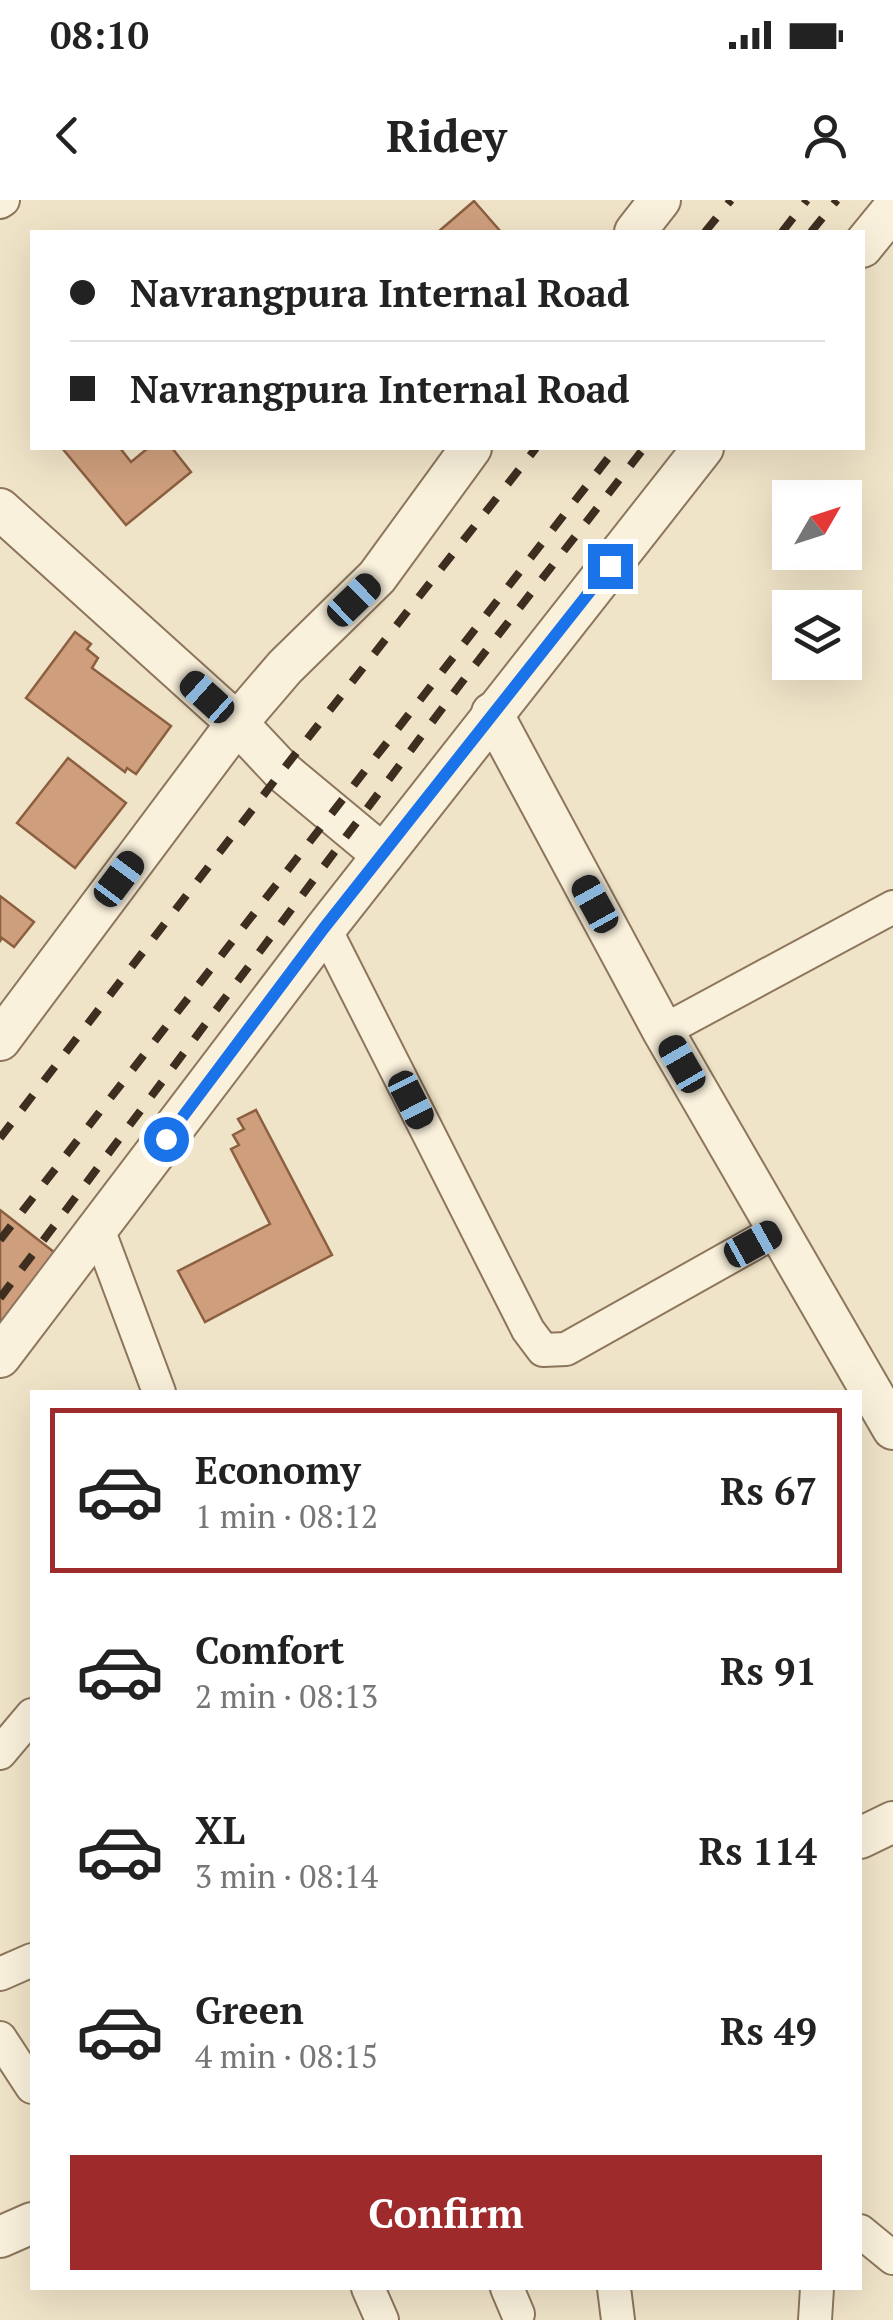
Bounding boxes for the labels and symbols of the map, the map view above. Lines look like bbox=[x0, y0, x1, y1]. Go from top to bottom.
north arrow bbox=[772, 480, 862, 570]
route end bbox=[588, 544, 633, 589]
car bbox=[322, 568, 386, 632]
car bbox=[175, 666, 239, 728]
car bbox=[89, 846, 149, 912]
car bbox=[567, 870, 623, 938]
car bbox=[654, 1031, 710, 1097]
car bbox=[384, 1066, 438, 1134]
route start bbox=[144, 1117, 189, 1162]
car bbox=[719, 1216, 787, 1272]

